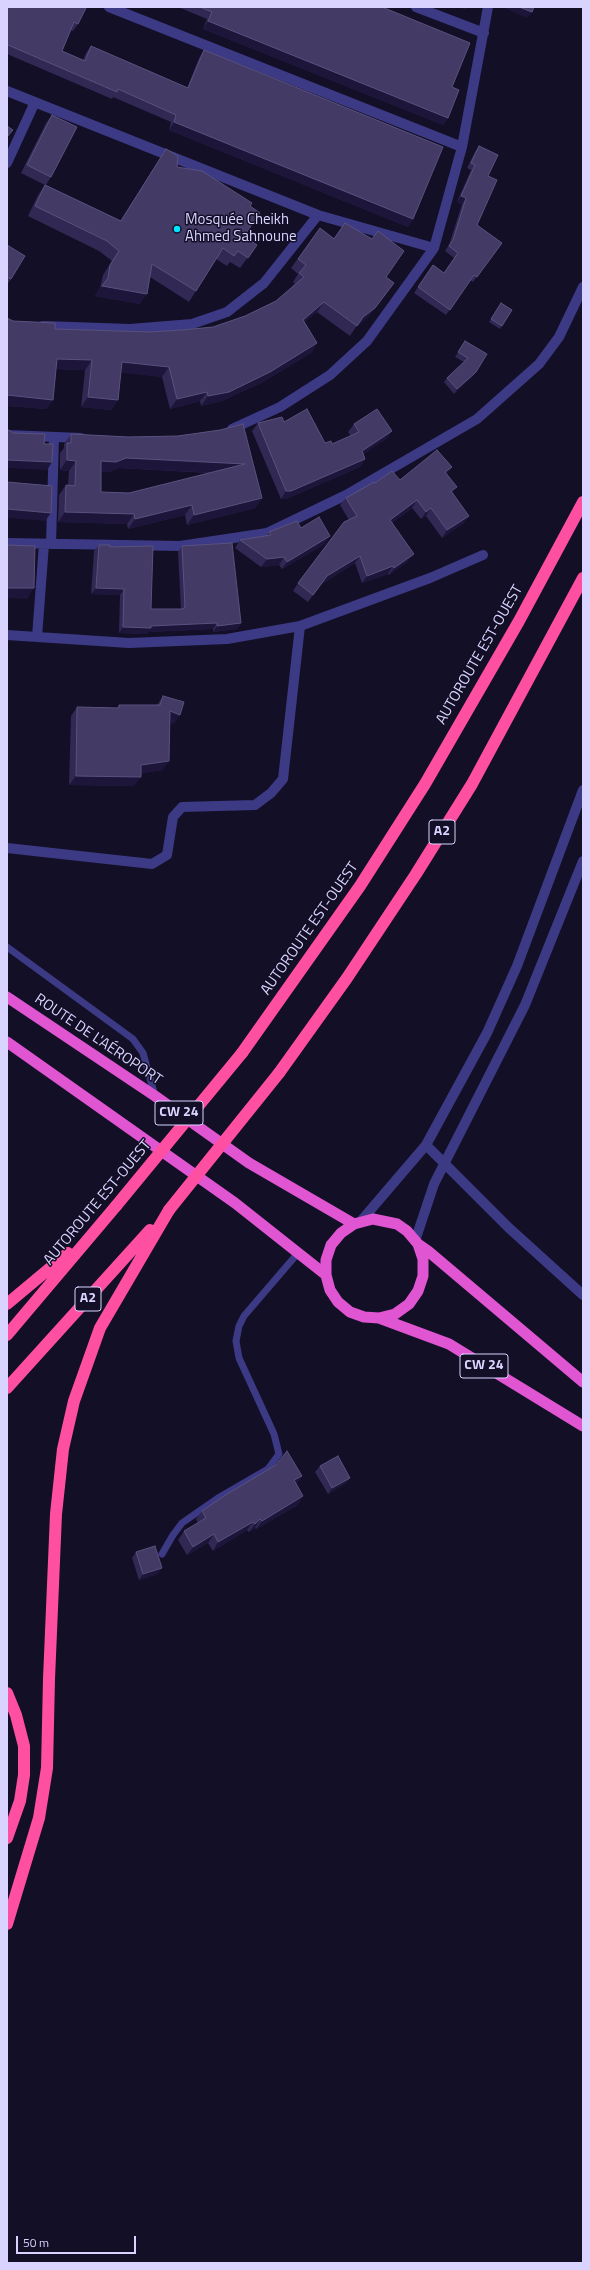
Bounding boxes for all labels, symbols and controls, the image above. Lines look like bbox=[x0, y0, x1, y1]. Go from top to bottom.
place label: Mosquée Cheikh Ahmed Sahnoune bbox=[185, 211, 297, 246]
marker: Mosquée Cheikh Ahmed Sahnoune bbox=[172, 224, 182, 234]
street label: AUTOROUTE EST-OUEST bbox=[433, 582, 527, 728]
road number: A2 bbox=[429, 820, 455, 844]
street label: AUTOROUTE EST-OUEST bbox=[257, 859, 363, 999]
street label: ROUTE DE L'AÉROPORT bbox=[31, 991, 165, 1089]
road number: CW 24 bbox=[155, 1101, 203, 1125]
street label: AUTOROUTE EST-OUEST bbox=[40, 1137, 156, 1269]
road number: A2 bbox=[75, 1287, 101, 1311]
road number: CW 24 bbox=[460, 1354, 508, 1378]
scale bar bbox=[18, 2228, 138, 2254]
text: 50 m bbox=[23, 2233, 49, 2252]

